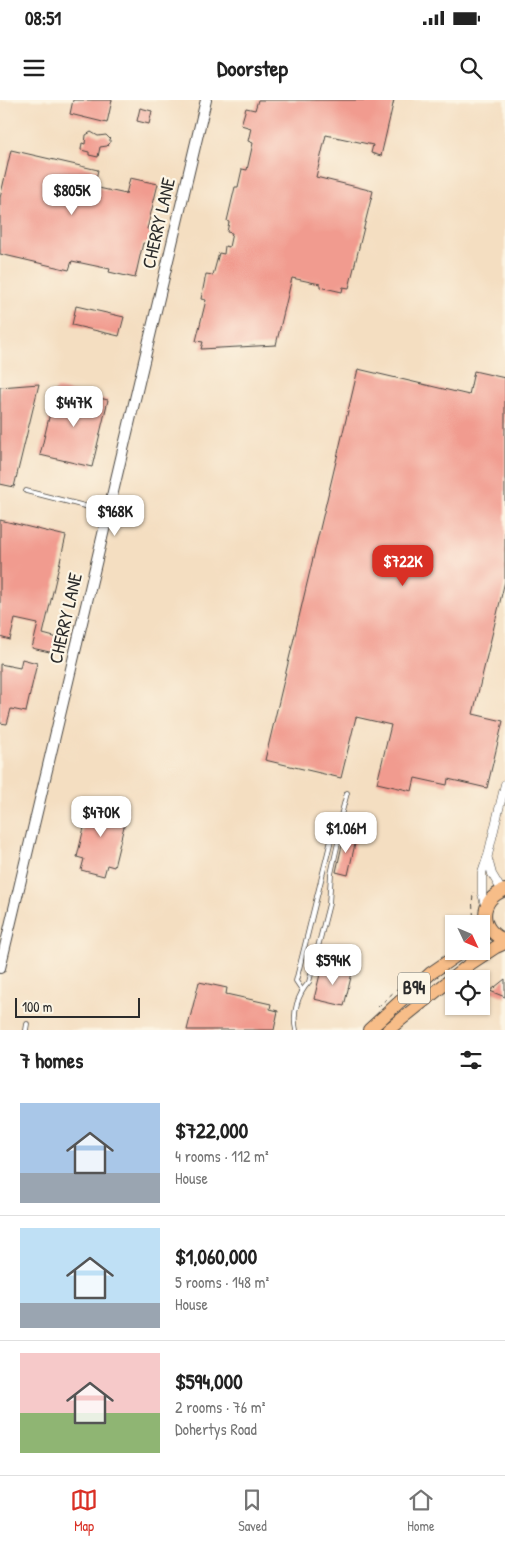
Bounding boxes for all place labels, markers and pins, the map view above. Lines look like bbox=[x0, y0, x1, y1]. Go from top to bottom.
pin: $805K bbox=[37, 174, 107, 216]
pin: $447K bbox=[39, 386, 109, 428]
pin: $968K bbox=[80, 494, 150, 537]
pin: $722K bbox=[368, 544, 438, 587]
pin: $470K bbox=[66, 796, 136, 838]
pin: $1.06M bbox=[305, 812, 387, 854]
pin: $594K bbox=[298, 944, 368, 986]

